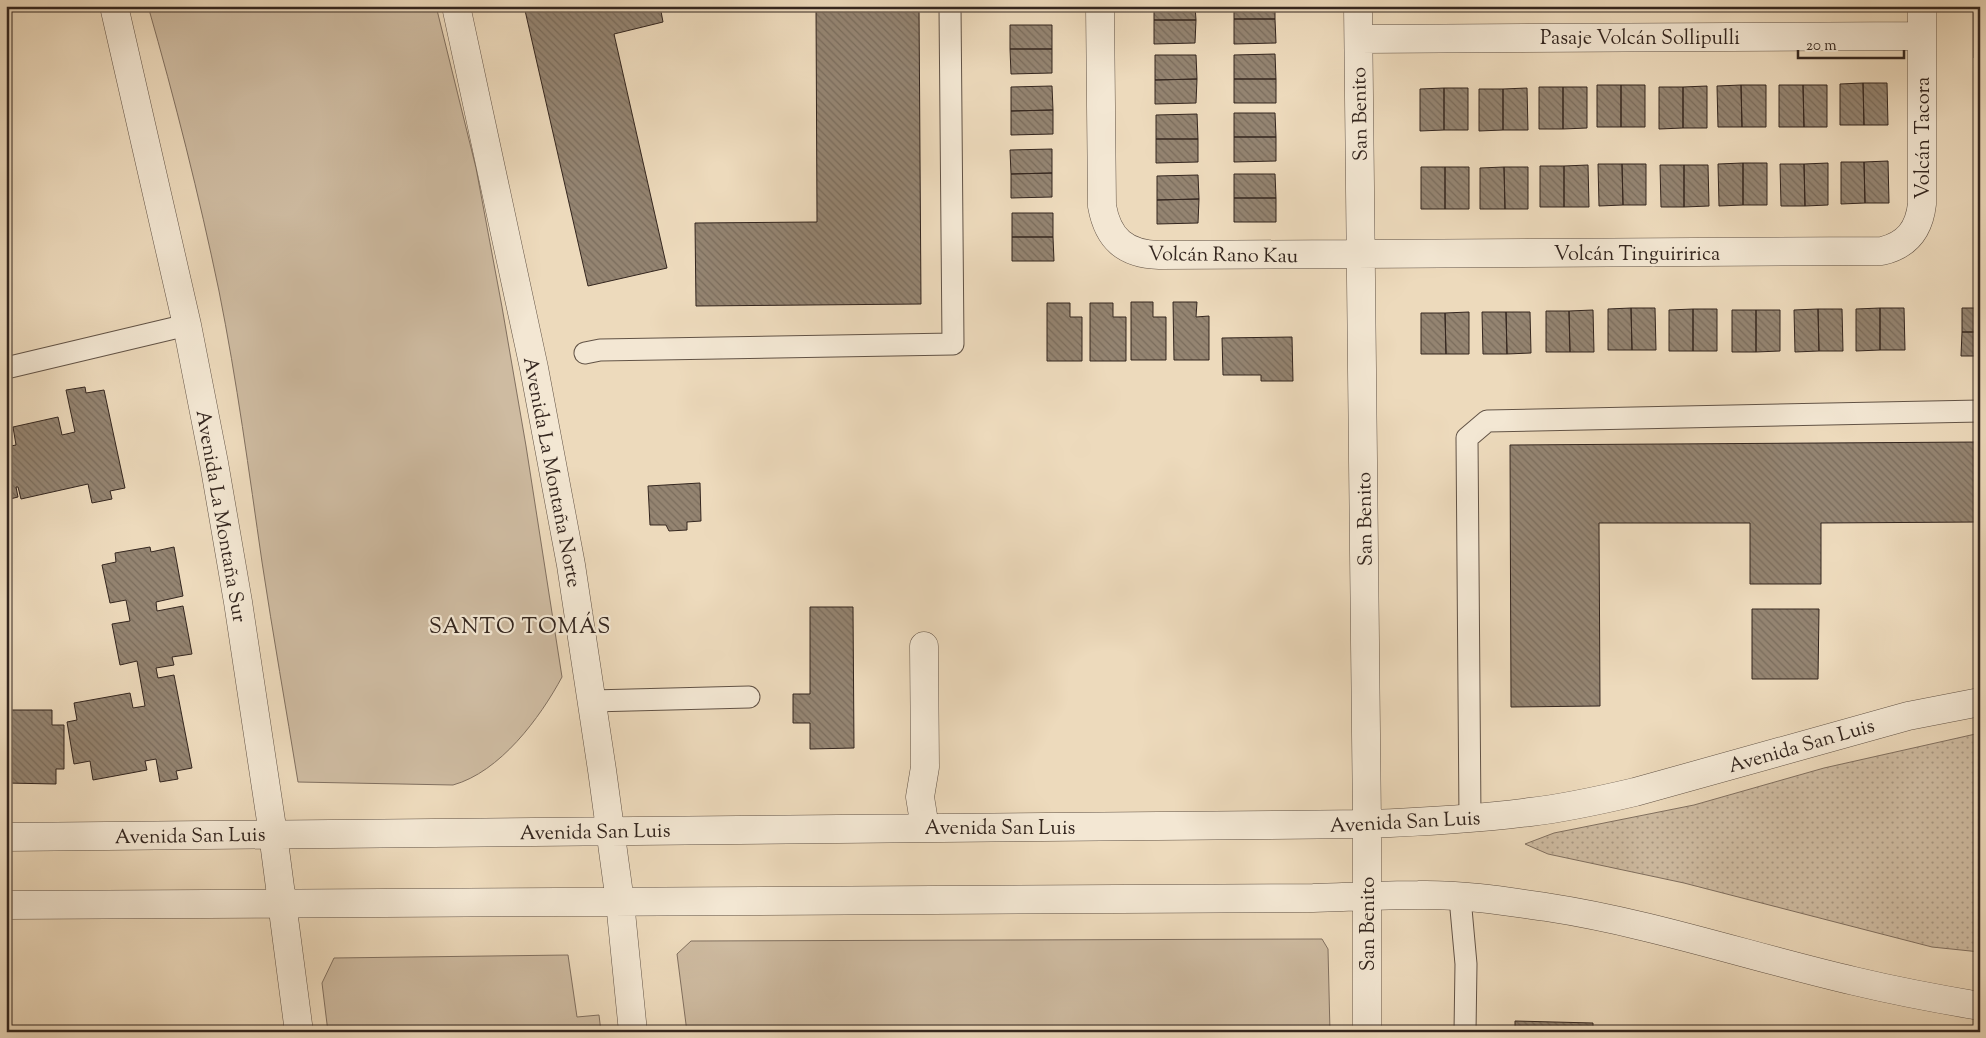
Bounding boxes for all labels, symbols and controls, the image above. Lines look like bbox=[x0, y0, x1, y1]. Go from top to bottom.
street label: Pasaje Volcán Sollipulli bbox=[1540, 25, 1740, 54]
scale bar bbox=[1798, 28, 1905, 60]
text: 20 m bbox=[1806, 36, 1837, 57]
street label: San Benito bbox=[1346, 66, 1377, 161]
street label: Volcán Tacora bbox=[1910, 77, 1939, 199]
street label: Volcán Rano Kau bbox=[1148, 241, 1299, 272]
street label: Volcán Tinguiririca bbox=[1554, 241, 1720, 270]
street label: Avenida La Montaña Norte bbox=[514, 355, 587, 590]
street label: Avenida La Montaña Sur bbox=[187, 408, 253, 625]
street label: San Benito bbox=[1351, 471, 1382, 566]
district label: SANTO TOMÁS bbox=[429, 611, 611, 644]
street label: Avenida San Luis bbox=[1725, 713, 1878, 782]
street label: Avenida San Luis bbox=[1329, 805, 1481, 842]
street label: Avenida San Luis bbox=[925, 815, 1076, 844]
street label: Avenida San Luis bbox=[519, 818, 671, 849]
street label: Avenida San Luis bbox=[114, 822, 266, 853]
street label: San Benito bbox=[1355, 877, 1384, 971]

